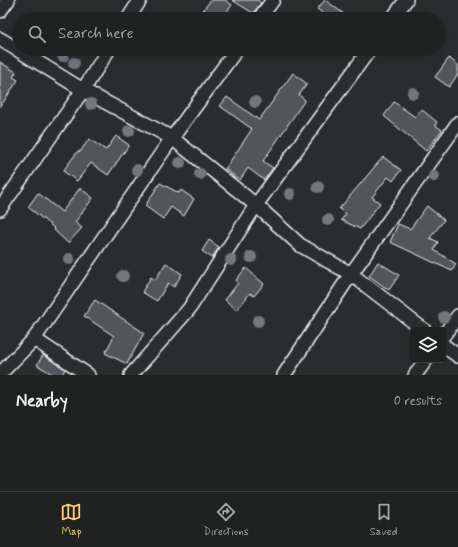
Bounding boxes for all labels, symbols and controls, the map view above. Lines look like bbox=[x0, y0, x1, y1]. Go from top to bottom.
search box bbox=[12, 12, 446, 56]
icon: search bbox=[26, 23, 48, 45]
text: Search here bbox=[58, 24, 134, 44]
map controls bbox=[410, 327, 446, 363]
button: layers bbox=[410, 327, 446, 363]
text: Nearby bbox=[16, 390, 68, 412]
text: 0 results bbox=[394, 393, 442, 410]
tab: Map bbox=[60, 501, 82, 539]
tab: Directions bbox=[203, 501, 249, 539]
tab: Saved bbox=[370, 501, 397, 539]

